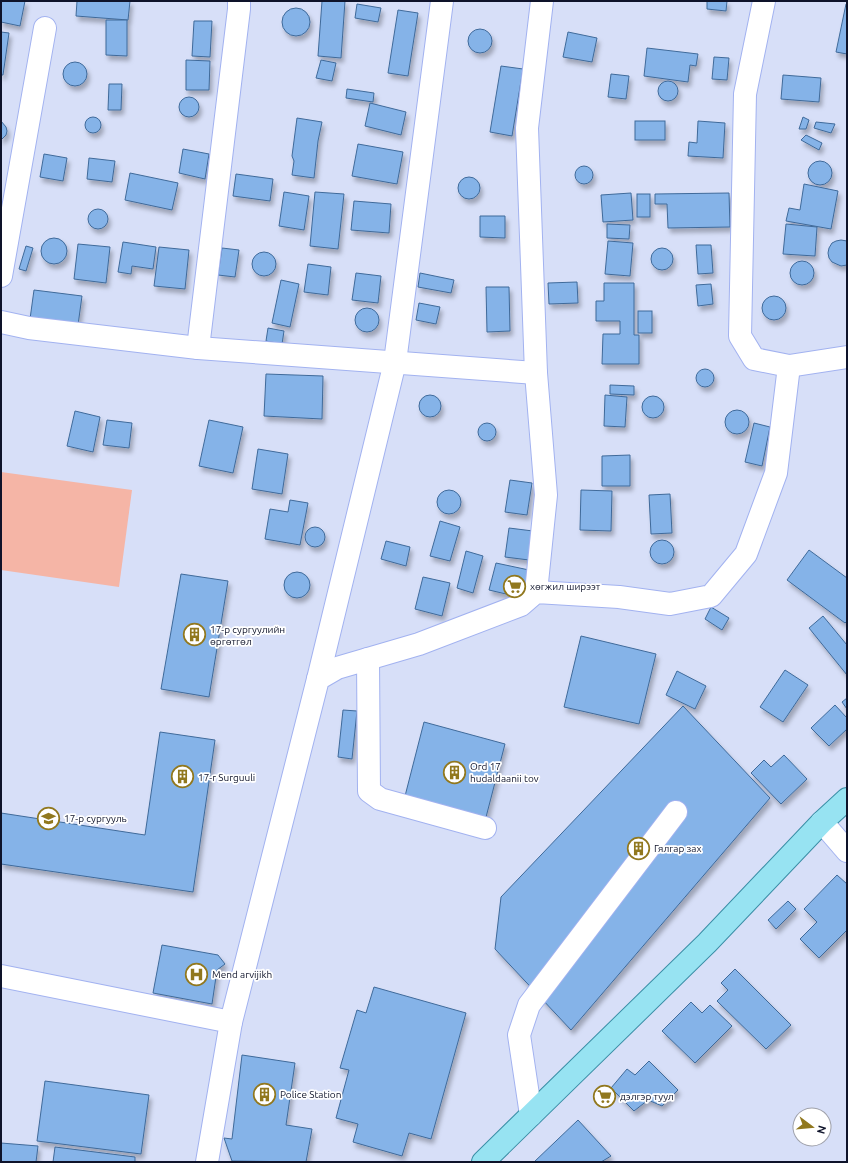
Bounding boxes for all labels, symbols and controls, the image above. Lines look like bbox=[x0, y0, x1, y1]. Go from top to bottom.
supermarket icon: хөгжил ширээт bbox=[501, 573, 527, 599]
place label: хөгжил ширээт bbox=[530, 581, 601, 592]
building icon: 17-р сургуулийн өргөтгөл bbox=[182, 622, 208, 648]
place label: 17-р сургуулийн өргөтгөл bbox=[210, 624, 285, 647]
building icon: Ord 17 hudaldaanii tov bbox=[441, 759, 467, 785]
place label: Ord 17 hudaldaanii tov bbox=[470, 761, 539, 784]
building icon: 17-r Surguuli bbox=[169, 764, 195, 790]
place label: 17-r Surguuli bbox=[198, 772, 255, 783]
school or university icon: 17-р сургууль bbox=[35, 805, 61, 831]
place label: 17-р сургууль bbox=[64, 813, 127, 824]
building icon: Гялгар зах bbox=[625, 835, 651, 861]
place label: Гялгар зах bbox=[654, 843, 702, 854]
hospital icon: Mend arvijikh bbox=[183, 961, 209, 987]
place label: Mend arvijikh bbox=[212, 969, 272, 980]
building icon: Police Station bbox=[251, 1081, 277, 1107]
supermarket icon: дэлгэр туул bbox=[592, 1083, 618, 1109]
place label: Police Station bbox=[280, 1089, 341, 1100]
place label: дэлгэр туул bbox=[620, 1091, 674, 1102]
north arrow bbox=[792, 1107, 832, 1147]
text: N bbox=[815, 1124, 829, 1135]

